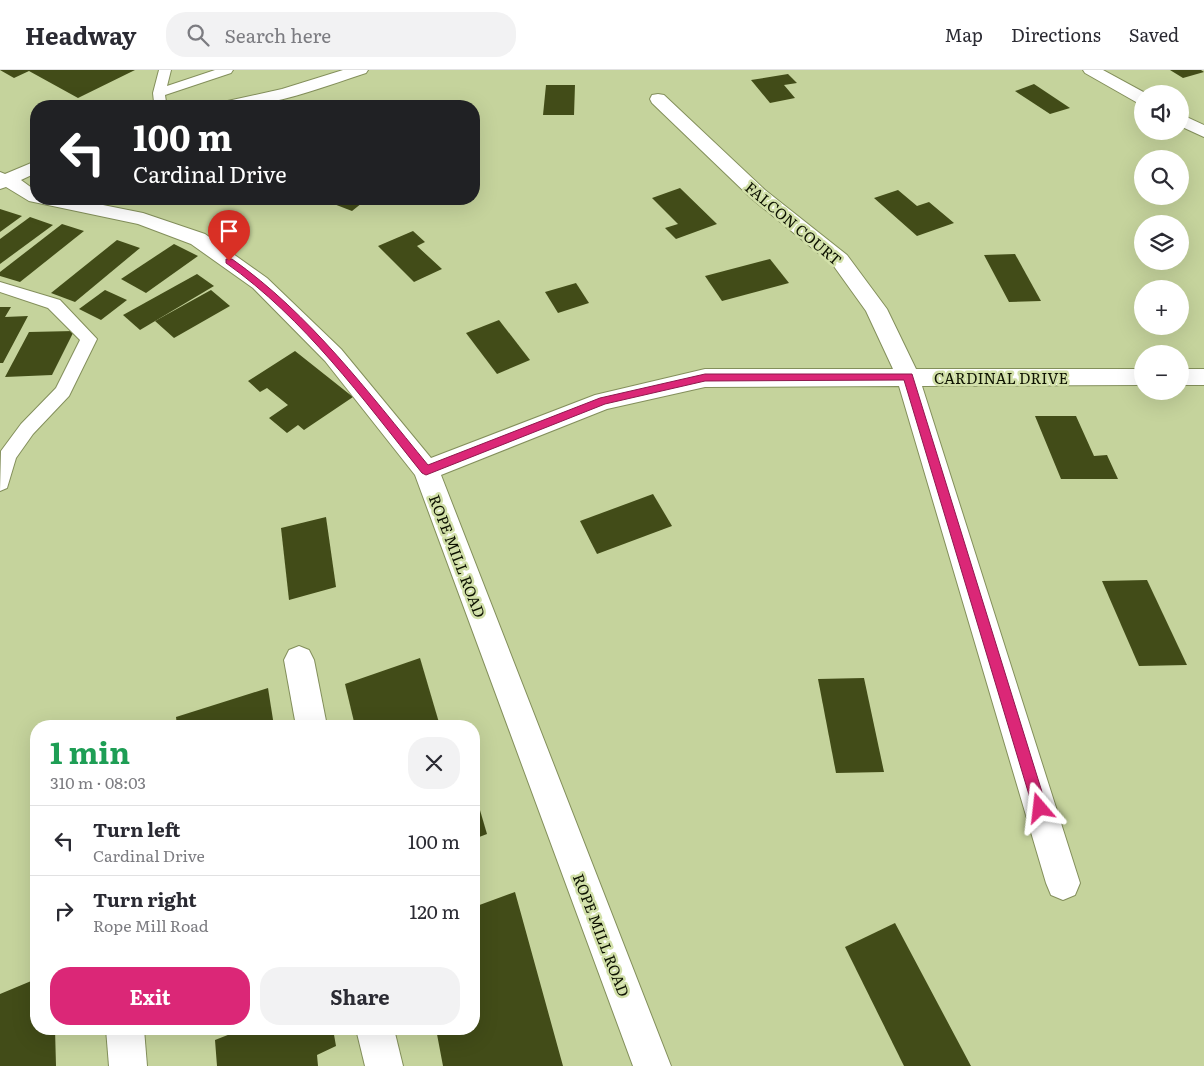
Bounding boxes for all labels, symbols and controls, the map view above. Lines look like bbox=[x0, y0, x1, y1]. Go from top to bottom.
search box bbox=[166, 12, 516, 57]
text: Headway bbox=[25, 17, 136, 52]
icon: search bbox=[184, 21, 212, 49]
text: Search here bbox=[224, 21, 331, 49]
text: Map bbox=[945, 21, 983, 48]
text: Directions bbox=[1011, 21, 1101, 48]
text: Saved bbox=[1129, 21, 1179, 48]
map controls bbox=[1134, 85, 1189, 400]
button: sound bbox=[1134, 85, 1189, 140]
text: 100 m bbox=[133, 110, 233, 162]
icon: left bbox=[50, 120, 115, 185]
button: search bbox=[1134, 150, 1189, 205]
text: Cardinal Drive bbox=[133, 157, 287, 190]
street label: FALCON COURT bbox=[741, 176, 847, 270]
pin bbox=[208, 210, 250, 261]
button: layers bbox=[1134, 215, 1189, 270]
icon: arrive bbox=[215, 217, 243, 245]
button: + bbox=[1134, 280, 1189, 335]
button: − bbox=[1134, 345, 1189, 400]
street label: CARDINAL DRIVE bbox=[934, 366, 1068, 389]
street label: ROPE MILL ROAD bbox=[424, 491, 492, 621]
text: 1 min bbox=[50, 729, 130, 773]
button: close bbox=[408, 737, 460, 789]
text: 310 m · 08:03 bbox=[50, 770, 146, 794]
position arrow bbox=[1013, 781, 1065, 833]
text: Turn left bbox=[93, 815, 180, 843]
icon: left bbox=[50, 827, 78, 855]
text: 100 m bbox=[408, 827, 460, 855]
text: Cardinal Drive bbox=[93, 843, 205, 867]
street label: ROPE MILL ROAD bbox=[568, 870, 636, 1000]
text: Turn right bbox=[93, 885, 197, 913]
icon: right bbox=[50, 897, 78, 925]
text: 120 m bbox=[409, 897, 460, 925]
text: Rope Mill Road bbox=[93, 913, 209, 937]
button: Exit bbox=[50, 967, 250, 1025]
button: Share bbox=[260, 967, 460, 1025]

